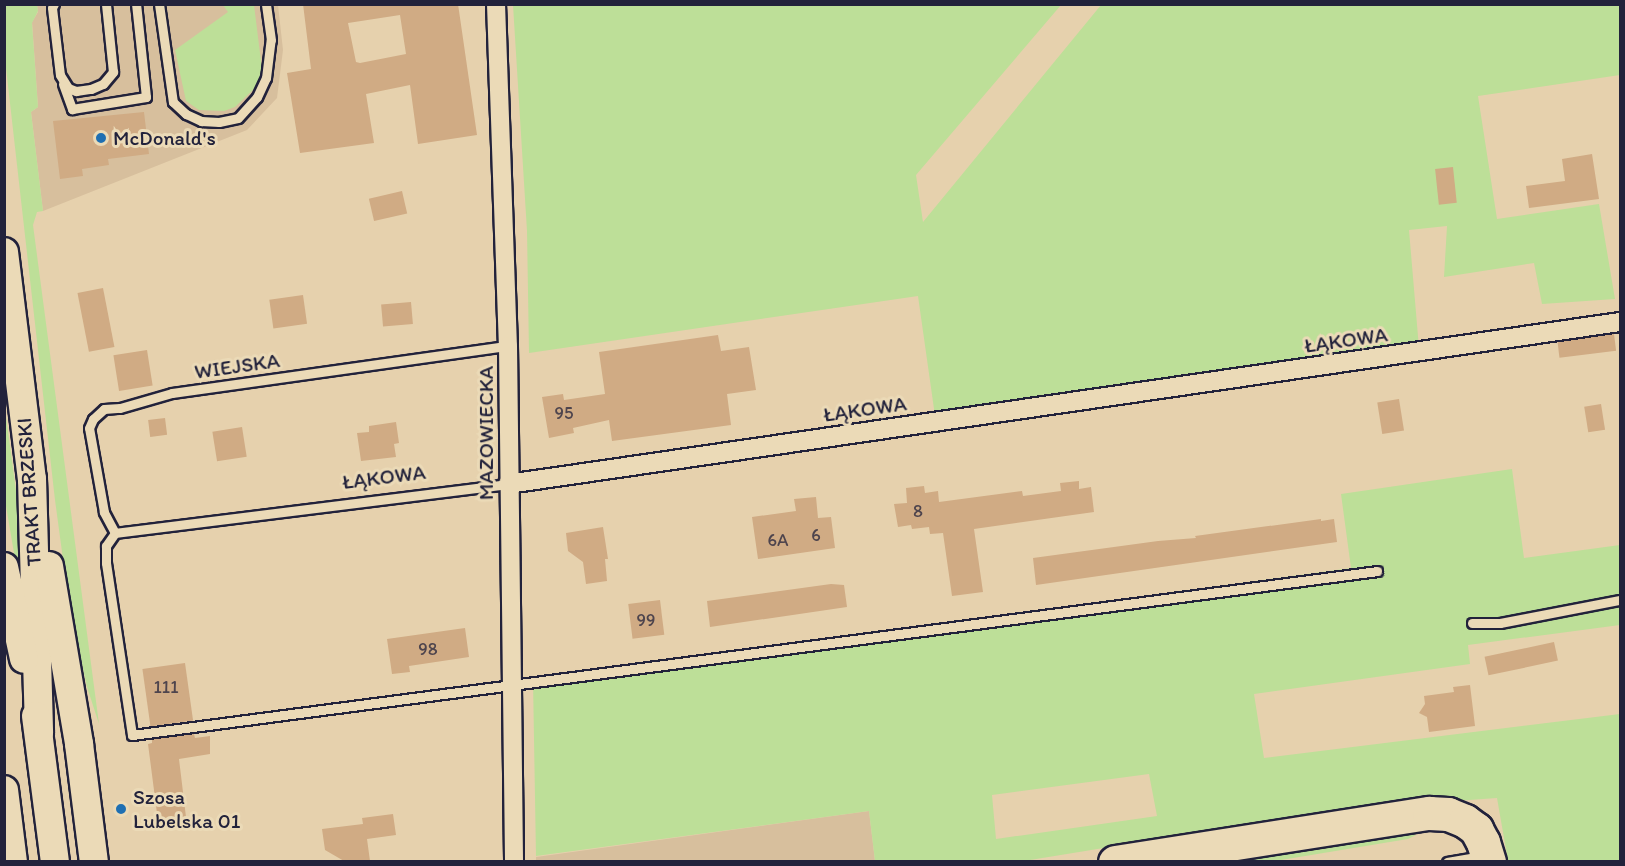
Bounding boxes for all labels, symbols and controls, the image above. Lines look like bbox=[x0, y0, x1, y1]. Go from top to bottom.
place label: McDonald's bbox=[113, 125, 216, 151]
marker: McDonald's bbox=[94, 131, 108, 145]
street label: ŁĄKOWA bbox=[1303, 322, 1389, 358]
street label: WIEJSKA bbox=[193, 348, 281, 384]
street label: MAZOWIECKA bbox=[473, 366, 499, 500]
street label: ŁĄKOWA bbox=[822, 391, 908, 427]
house number: 95 bbox=[555, 402, 573, 424]
street label: TRAKT BRZESKI bbox=[11, 417, 47, 567]
street label: ŁĄKOWA bbox=[341, 459, 427, 495]
house number: 8 bbox=[913, 500, 923, 522]
house number: 6 bbox=[811, 524, 821, 546]
house number: 6A bbox=[767, 529, 789, 551]
house number: 99 bbox=[637, 609, 655, 631]
house number: 98 bbox=[418, 638, 438, 660]
house number: 111 bbox=[153, 676, 179, 698]
place label: Szosa Lubelska 01 bbox=[133, 784, 240, 834]
marker: Szosa Lubelska 01 bbox=[114, 802, 128, 816]

